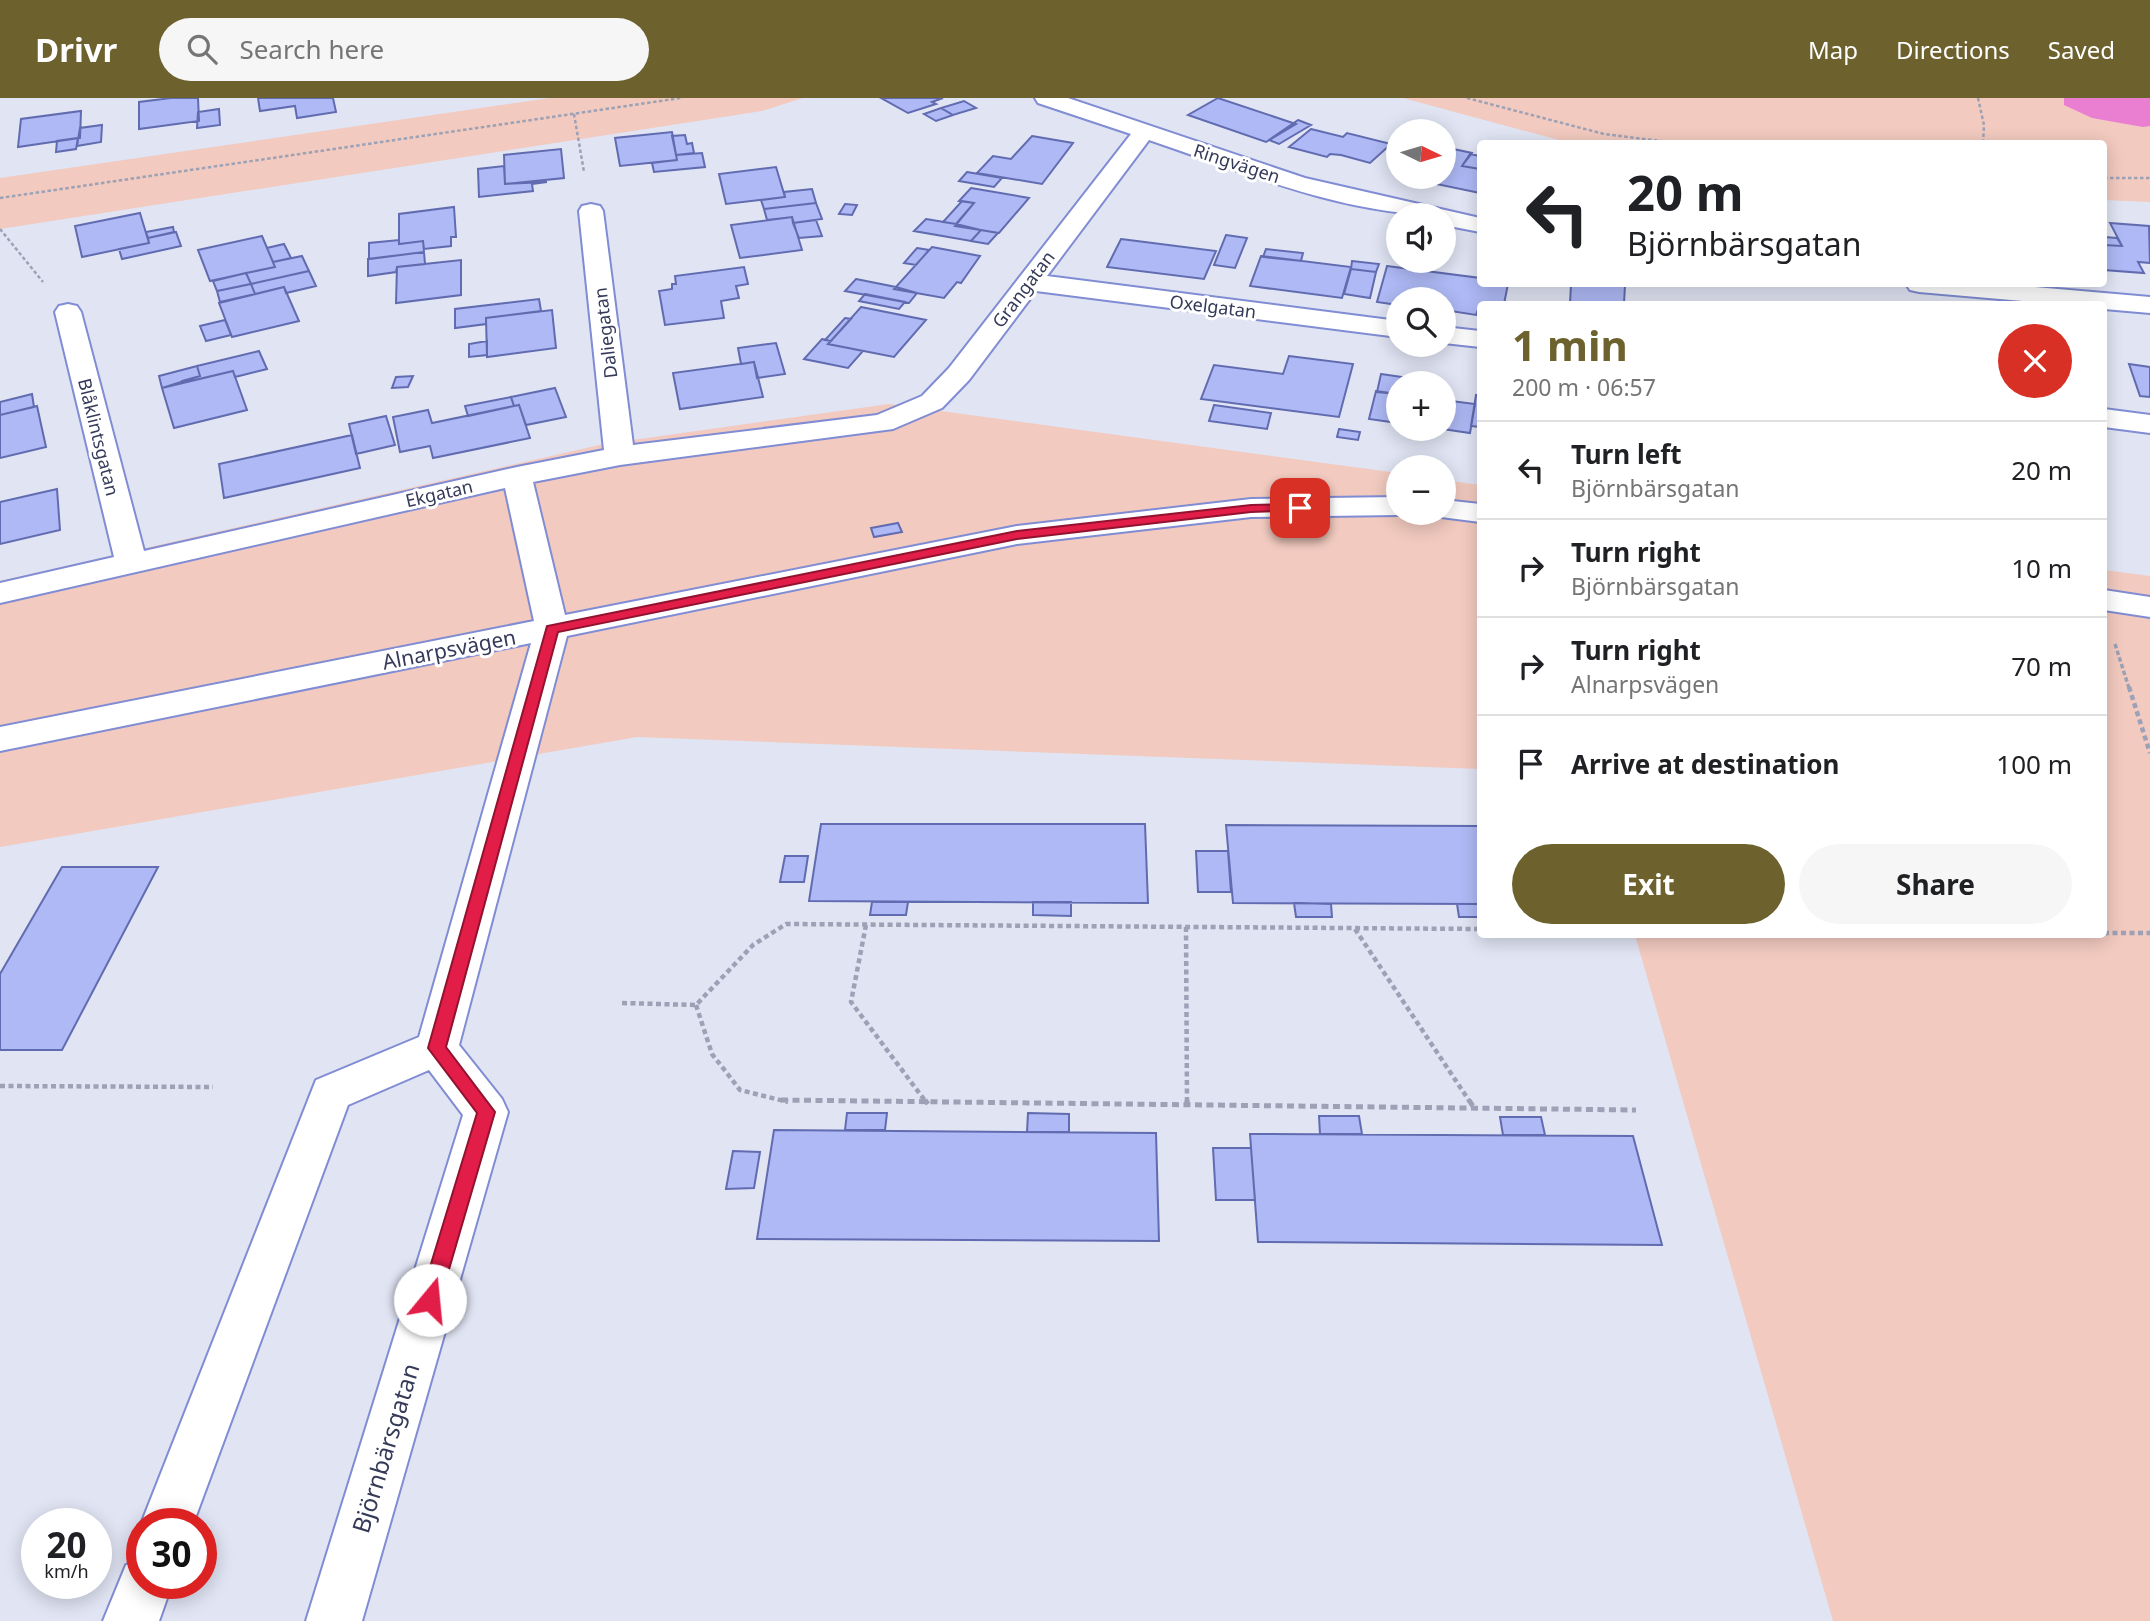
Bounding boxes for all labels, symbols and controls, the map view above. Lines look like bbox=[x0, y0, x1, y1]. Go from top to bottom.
search box bbox=[159, 18, 649, 81]
text: Drivr bbox=[35, 27, 117, 72]
icon: search bbox=[183, 30, 221, 68]
text: Search here bbox=[239, 31, 384, 67]
text: Map bbox=[1808, 33, 1858, 66]
text: Directions bbox=[1896, 33, 2010, 66]
text: Saved bbox=[2048, 33, 2115, 66]
north arrow bbox=[1386, 119, 1456, 189]
map controls bbox=[1386, 119, 1456, 525]
street label: Ringvägen bbox=[1191, 138, 1283, 188]
text: 20 m bbox=[1627, 159, 1744, 225]
icon: left bbox=[1512, 168, 1603, 259]
button: sound bbox=[1386, 203, 1456, 273]
text: Björnbärsgatan bbox=[1627, 222, 1862, 265]
street label: Grangatan bbox=[986, 246, 1060, 332]
street label: Daliegatan bbox=[588, 286, 622, 380]
button: search bbox=[1386, 287, 1456, 357]
street label: Oxelgatan bbox=[1168, 289, 1258, 323]
text: 1 min bbox=[1512, 316, 1628, 373]
button: close bbox=[1998, 324, 2072, 398]
button: + bbox=[1386, 371, 1456, 441]
text: 200 m · 06:57 bbox=[1512, 371, 1656, 403]
street label: Blåklintsgatan bbox=[73, 376, 125, 498]
text: Turn left bbox=[1571, 436, 1682, 472]
icon: left bbox=[1512, 451, 1550, 489]
text: 20 m bbox=[2011, 452, 2072, 488]
button: − bbox=[1386, 455, 1456, 525]
text: Björnbärsgatan bbox=[1571, 472, 1740, 504]
street label: Ekgatan bbox=[403, 474, 475, 512]
pin bbox=[1270, 478, 1330, 538]
icon: arrive bbox=[1281, 489, 1319, 527]
text: Turn right bbox=[1571, 534, 1701, 570]
icon: right bbox=[1512, 549, 1550, 587]
text: 10 m bbox=[2011, 550, 2072, 586]
text: Björnbärsgatan bbox=[1571, 570, 1740, 602]
street label: Alnarpsvägen bbox=[380, 622, 518, 676]
text: Turn right bbox=[1571, 632, 1701, 668]
icon: right bbox=[1512, 647, 1550, 685]
text: 70 m bbox=[2011, 648, 2072, 684]
text: Alnarpsvägen bbox=[1571, 668, 1719, 700]
icon: arrive bbox=[1512, 745, 1550, 783]
text: Arrive at destination bbox=[1571, 746, 1840, 782]
text: 100 m bbox=[1996, 746, 2072, 782]
button: Exit bbox=[1512, 844, 1785, 924]
button: Share bbox=[1799, 844, 2072, 924]
position arrow bbox=[393, 1263, 467, 1337]
street label: Björnbärsgatan bbox=[344, 1359, 426, 1537]
speed limit sign: 30 bbox=[126, 1508, 217, 1599]
text: 20 bbox=[46, 1521, 87, 1568]
text: km/h bbox=[44, 1559, 89, 1583]

